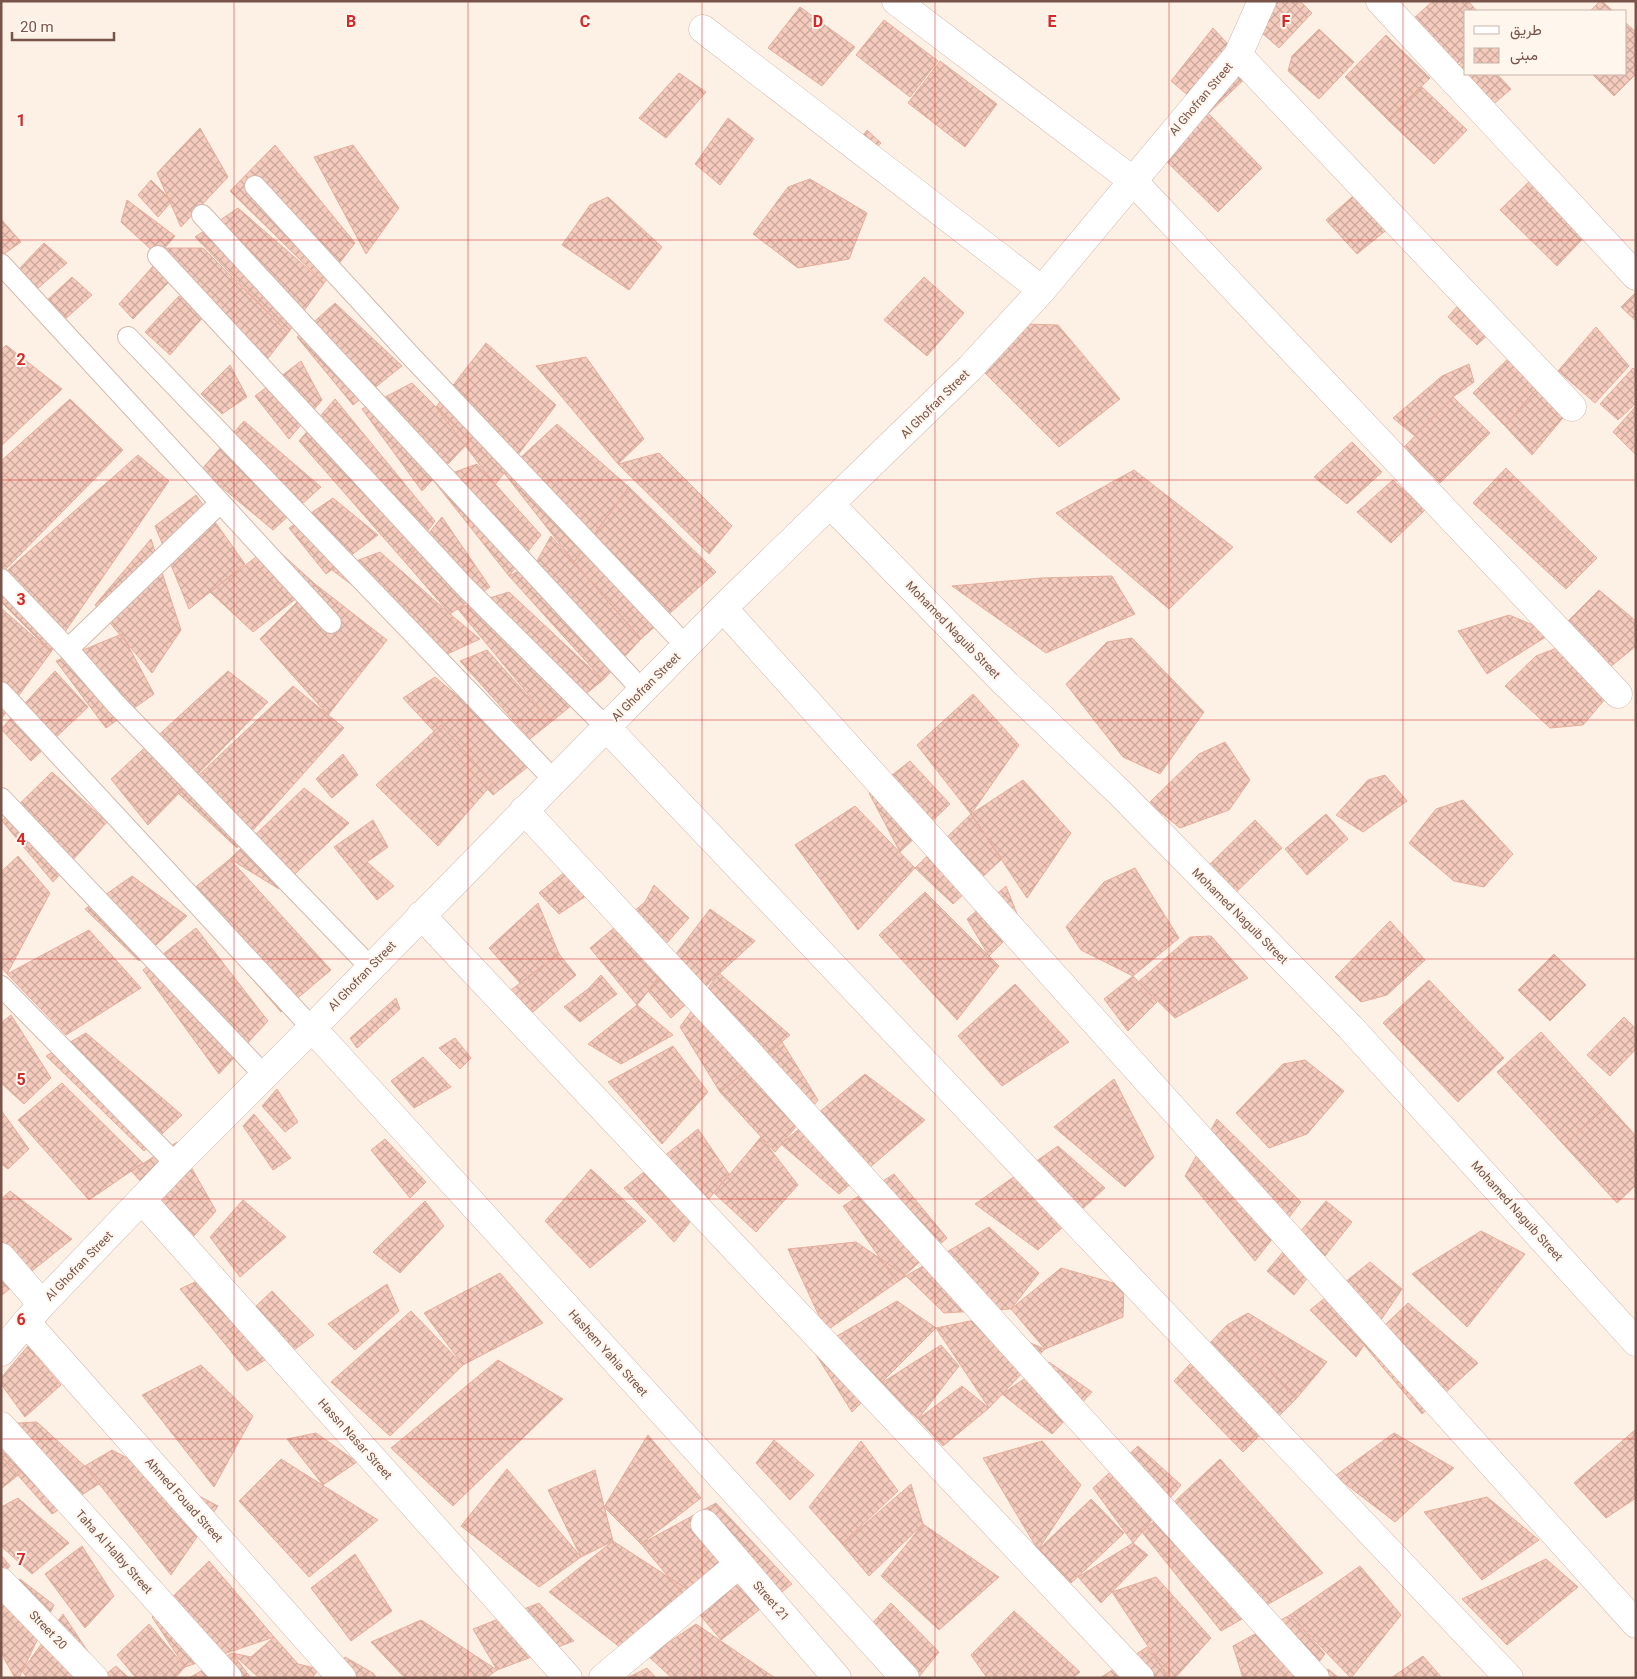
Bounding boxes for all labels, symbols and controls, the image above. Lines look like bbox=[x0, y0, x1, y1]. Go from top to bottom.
scale bar bbox=[12, 10, 115, 42]
legend bbox=[1464, 10, 1627, 75]
text: B bbox=[346, 12, 356, 31]
text: C bbox=[580, 12, 590, 31]
text: D bbox=[813, 12, 823, 31]
text: E bbox=[1048, 12, 1057, 31]
text: F bbox=[1282, 12, 1291, 31]
text: 20 m bbox=[20, 18, 54, 36]
text: طريق bbox=[1510, 21, 1542, 40]
text: مبنى bbox=[1510, 46, 1538, 65]
street label: Al Ghofran Street bbox=[1166, 60, 1236, 138]
text: 1 bbox=[16, 111, 26, 130]
text: 2 bbox=[16, 350, 26, 369]
street label: Al Ghofran Street bbox=[898, 367, 972, 441]
street label: Mohamed Naguib Street bbox=[903, 578, 1003, 682]
text: 3 bbox=[16, 590, 26, 609]
street label: Al Ghofran Street bbox=[609, 650, 683, 724]
text: 4 bbox=[16, 830, 26, 849]
street label: Mohamed Naguib Street bbox=[1189, 865, 1291, 967]
street label: Al Ghofran Street bbox=[325, 938, 399, 1014]
text: 5 bbox=[16, 1070, 26, 1089]
street label: Mohamed Naguib Street bbox=[1468, 1158, 1566, 1264]
street label: Al Ghofran Street bbox=[42, 1228, 116, 1304]
street label: Hashem Yahia Street bbox=[565, 1307, 651, 1399]
text: 6 bbox=[16, 1310, 26, 1329]
street label: Hassn Nasar Street bbox=[315, 1396, 395, 1482]
street label: Ahmed Fouad Street bbox=[142, 1455, 226, 1545]
street label: Taha Al Halby Street bbox=[73, 1507, 155, 1597]
text: 7 bbox=[16, 1550, 26, 1569]
street label: Street 21 bbox=[750, 1578, 792, 1624]
street label: Street 20 bbox=[26, 1608, 70, 1652]

